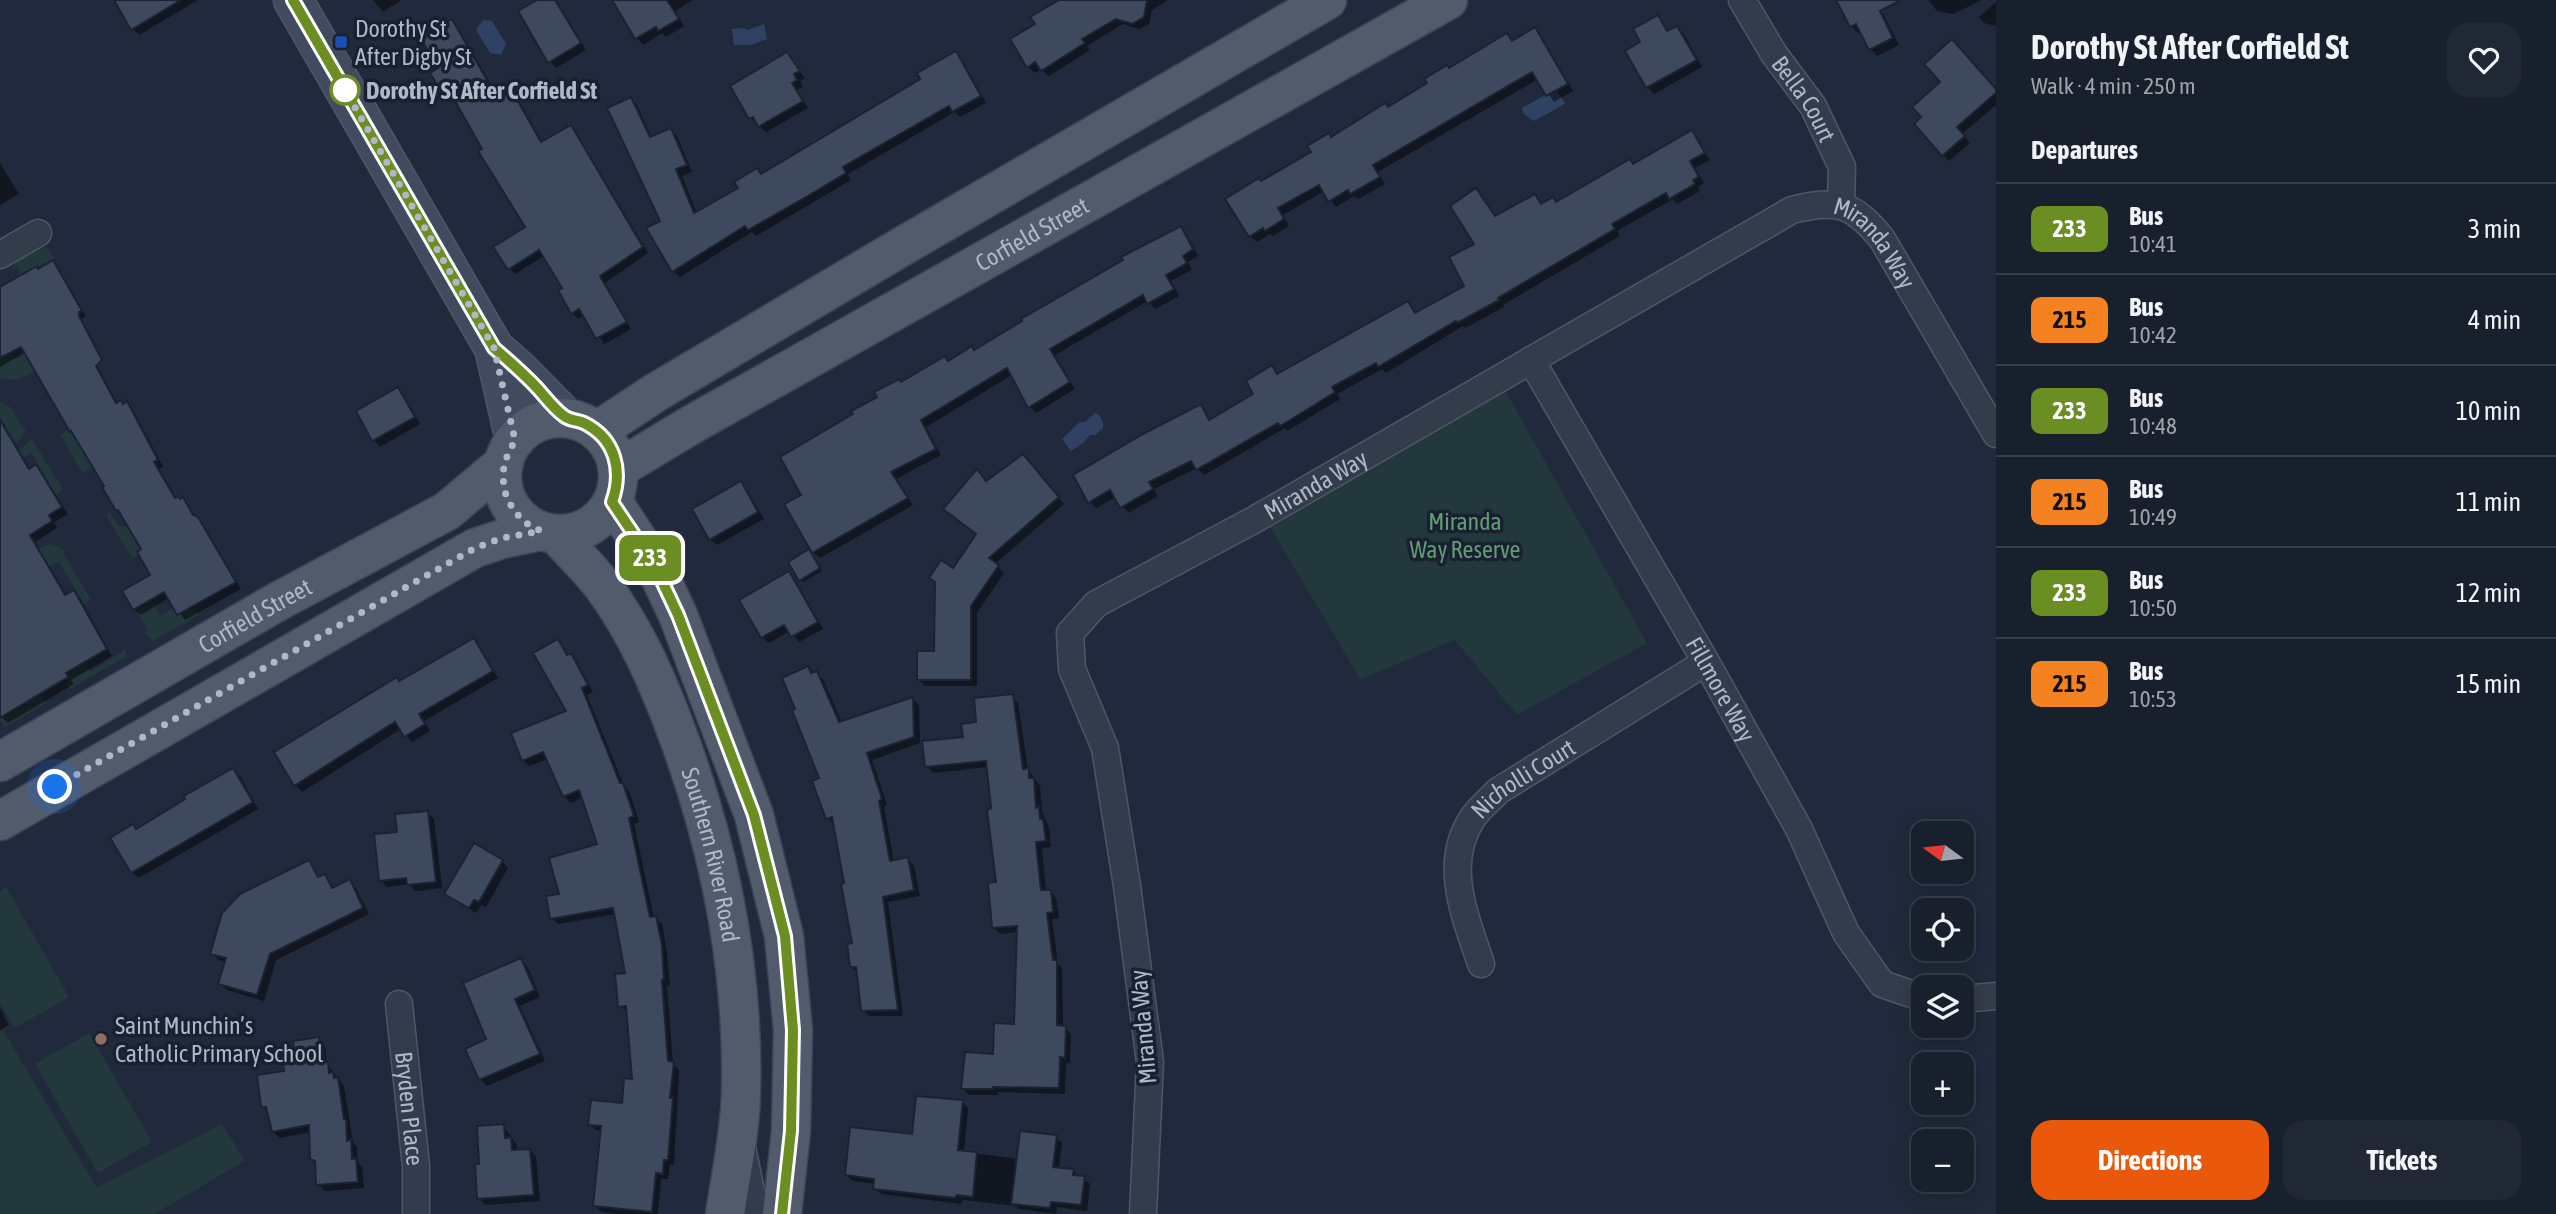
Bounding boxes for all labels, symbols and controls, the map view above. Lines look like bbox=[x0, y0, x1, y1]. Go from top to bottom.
place label: Dorothy St After Digby St bbox=[355, 15, 472, 70]
button: heart bbox=[2447, 23, 2521, 97]
text: Dorothy St After Corfield St bbox=[2031, 28, 2349, 66]
marker: Dorothy St After Digby St bbox=[333, 34, 349, 50]
street label: Bella Court bbox=[1767, 50, 1841, 146]
text: Walk · 4 min · 250 m bbox=[2031, 73, 2195, 99]
marker: Dorothy St After Corfield St bbox=[330, 75, 360, 105]
place label: Dorothy St After Corfield St bbox=[366, 77, 597, 104]
text: Departures bbox=[2031, 135, 2138, 165]
street label: Corfield Street bbox=[970, 191, 1093, 276]
street label: Miranda Way bbox=[1831, 192, 1921, 293]
text: Bus bbox=[2129, 201, 2163, 231]
text: 3 min bbox=[2468, 214, 2521, 244]
text: 233 bbox=[2053, 215, 2086, 242]
text: 10:41 bbox=[2129, 231, 2177, 257]
text: Bus bbox=[2129, 292, 2163, 322]
text: 4 min bbox=[2468, 305, 2521, 335]
text: 215 bbox=[2053, 306, 2086, 333]
text: 10:42 bbox=[2129, 322, 2177, 348]
text: Bus bbox=[2129, 383, 2163, 413]
text: 10 min bbox=[2456, 396, 2521, 426]
text: 233 bbox=[2053, 397, 2086, 424]
text: 10:48 bbox=[2129, 413, 2177, 439]
street label: Miranda Way bbox=[1259, 444, 1372, 525]
text: Bus bbox=[2129, 474, 2163, 504]
text: 11 min bbox=[2456, 487, 2521, 517]
text: 215 bbox=[2053, 488, 2086, 515]
text: 10:49 bbox=[2129, 504, 2177, 530]
park label: Miranda Way Reserve bbox=[1410, 508, 1520, 563]
line badge: 233 bbox=[610, 535, 690, 581]
text: 233 bbox=[633, 544, 667, 571]
text: Bus bbox=[2129, 565, 2163, 595]
street label: Corfield Street bbox=[193, 573, 316, 658]
text: 12 min bbox=[2456, 578, 2521, 608]
text: 233 bbox=[2053, 579, 2086, 606]
text: 10:50 bbox=[2129, 595, 2177, 621]
street label: Fillmore Way bbox=[1681, 632, 1761, 746]
text: Bus bbox=[2129, 656, 2163, 686]
text: 15 min bbox=[2456, 669, 2521, 699]
text: 215 bbox=[2053, 670, 2086, 697]
text: 10:53 bbox=[2129, 686, 2177, 712]
street label: Nicholli Court bbox=[1465, 733, 1580, 823]
street label: Southern River Road bbox=[677, 764, 745, 944]
your location bbox=[37, 769, 72, 804]
north arrow bbox=[1911, 821, 1974, 884]
map controls bbox=[1911, 821, 1974, 1192]
button: locate bbox=[1911, 898, 1974, 961]
street label: Miranda Way bbox=[1125, 969, 1161, 1085]
button: layers bbox=[1911, 975, 1974, 1038]
place label: Saint Munchin’s Catholic Primary School bbox=[115, 1012, 324, 1067]
marker: Saint Munchin’s Catholic Primary School bbox=[93, 1031, 109, 1047]
street label: Bryden Place bbox=[391, 1050, 429, 1167]
button: + bbox=[1911, 1052, 1974, 1115]
button: Directions bbox=[2031, 1120, 2269, 1200]
button: Tickets bbox=[2283, 1120, 2521, 1200]
button: − bbox=[1911, 1129, 1974, 1192]

